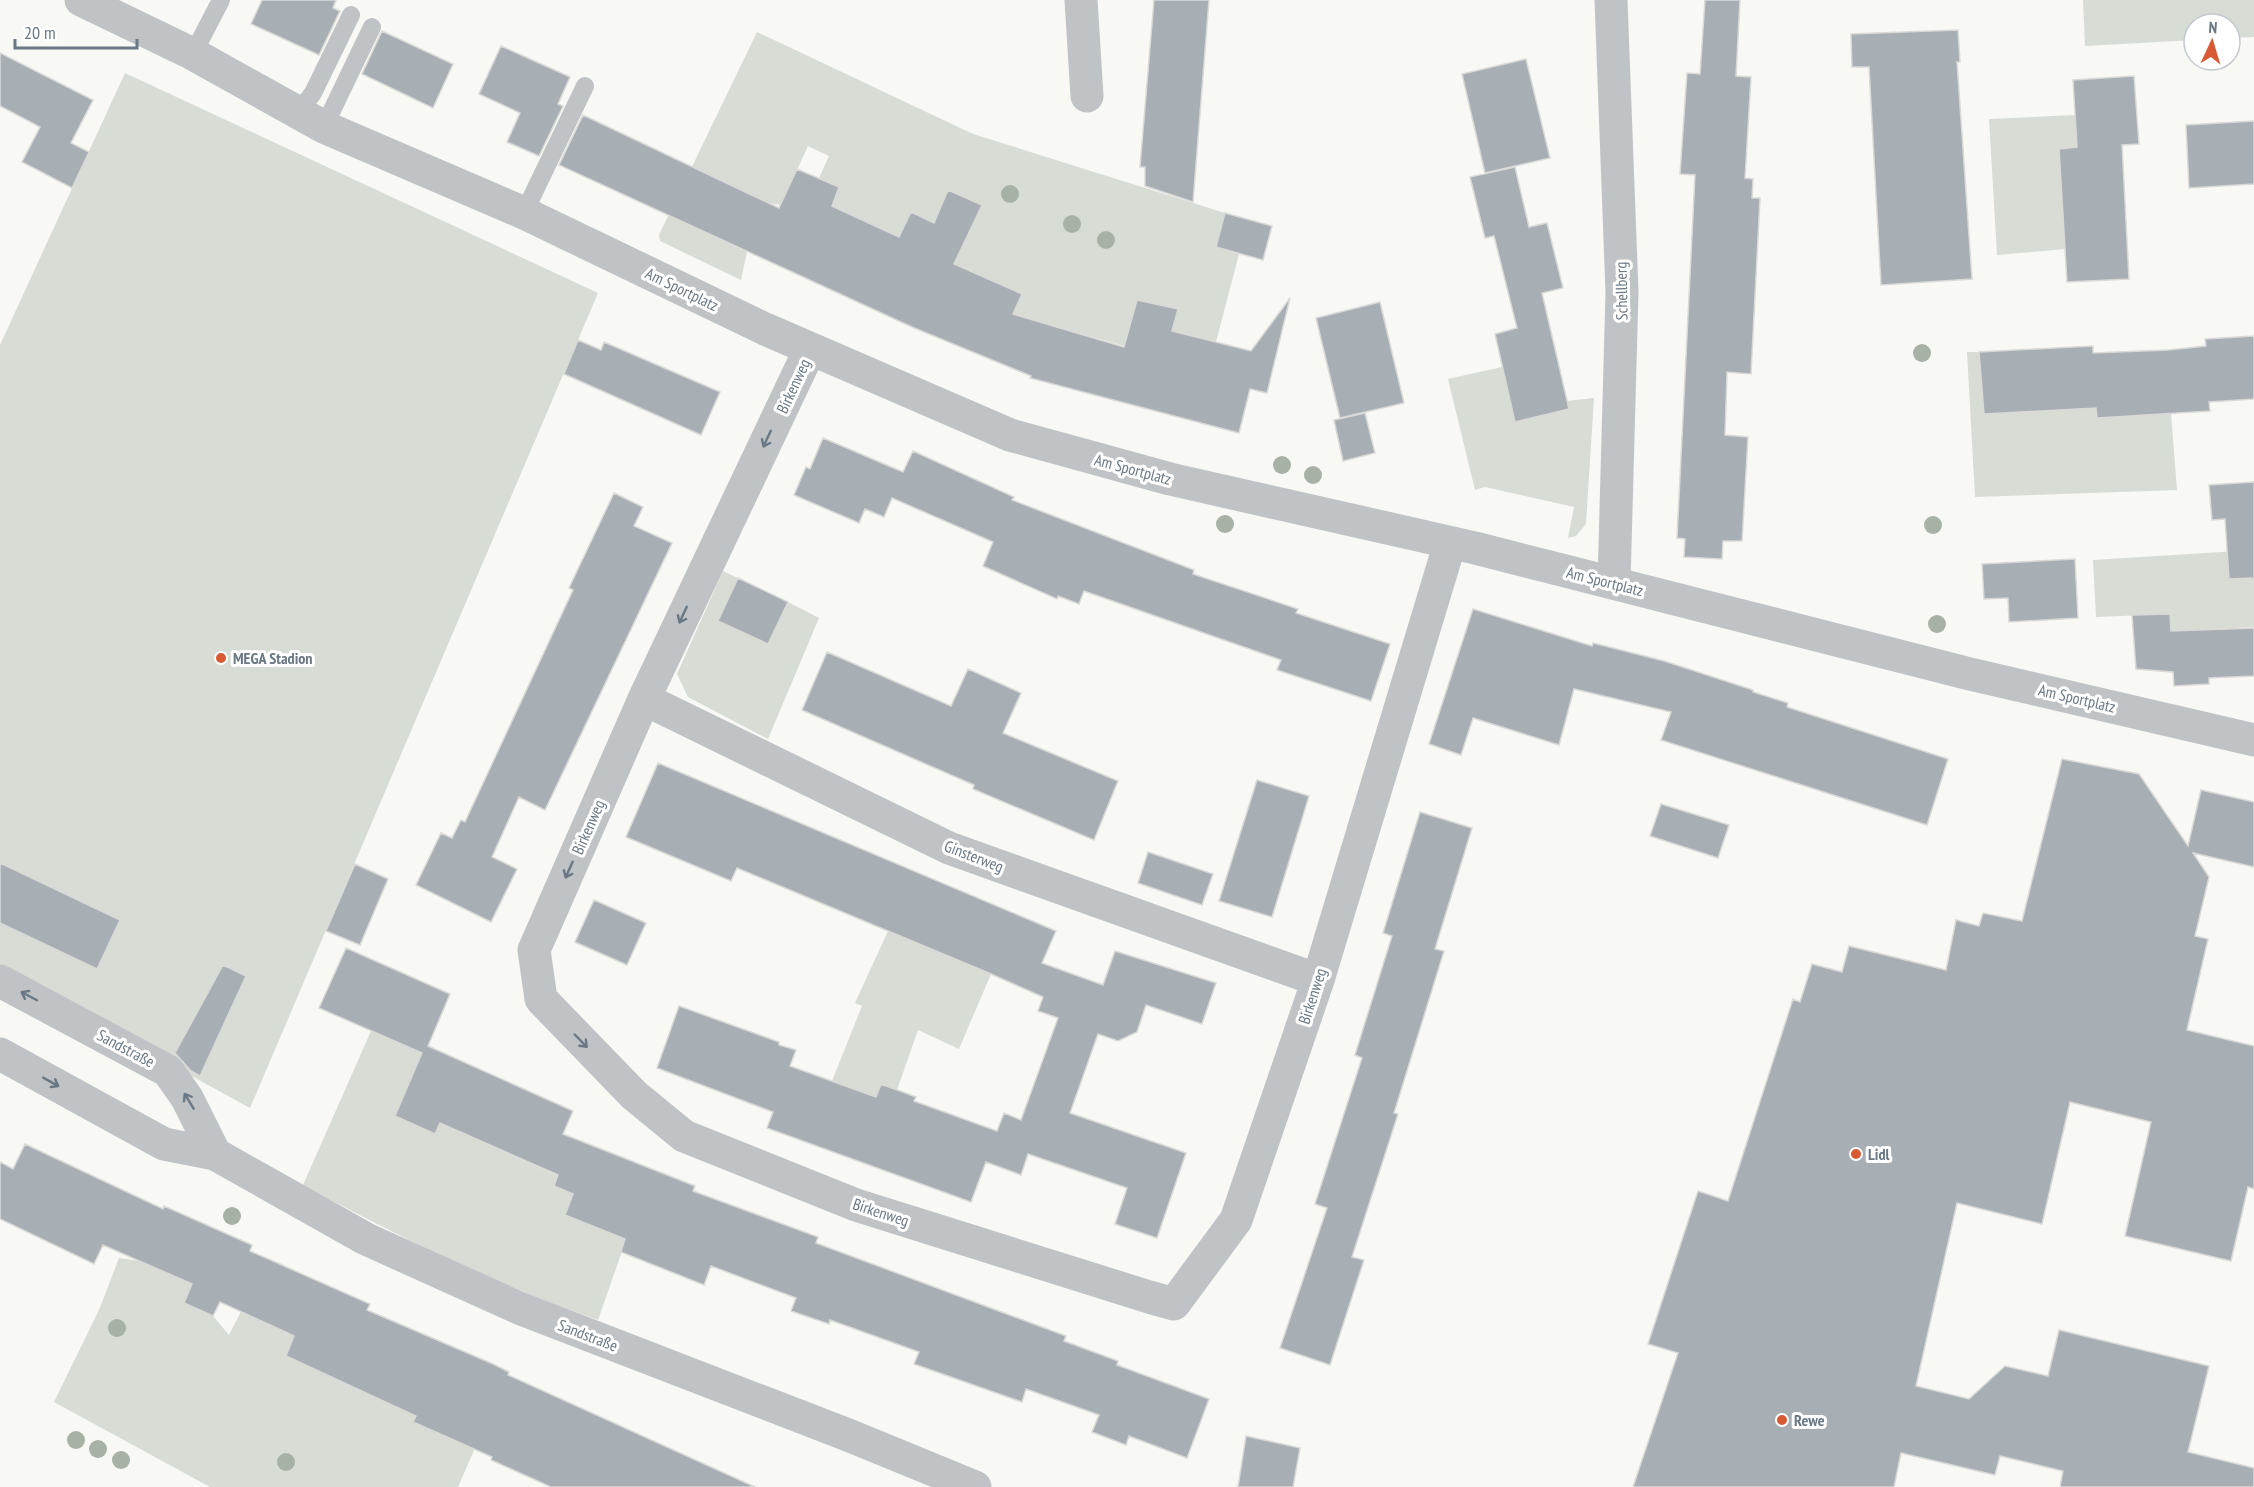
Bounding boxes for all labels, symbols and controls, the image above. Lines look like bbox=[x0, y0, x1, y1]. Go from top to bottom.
scale bar bbox=[15, 12, 136, 50]
north arrow bbox=[2182, 12, 2242, 72]
text: N bbox=[2208, 17, 2218, 37]
text: 20 m bbox=[24, 21, 56, 44]
street label: Schellberg bbox=[1610, 262, 1632, 320]
street label: Am Sportplatz bbox=[642, 263, 722, 315]
street label: Birkenweg bbox=[772, 356, 814, 416]
one-way arrow bbox=[760, 430, 772, 448]
street label: Am Sportplatz bbox=[1092, 449, 1174, 489]
street label: Am Sportplatz bbox=[1564, 562, 1646, 600]
one-way arrow bbox=[677, 606, 689, 624]
place label: MEGA Stadion bbox=[233, 648, 313, 668]
marker: MEGA Stadion bbox=[214, 651, 228, 665]
street label: Am Sportplatz bbox=[2036, 679, 2118, 717]
street label: Birkenweg bbox=[567, 797, 609, 857]
street label: Ginsterweg bbox=[942, 836, 1006, 876]
one-way arrow bbox=[563, 861, 574, 879]
street label: Birkenweg bbox=[1294, 965, 1330, 1027]
one-way arrow bbox=[20, 990, 38, 1002]
street label: Sandstraße bbox=[94, 1025, 158, 1071]
one-way arrow bbox=[574, 1033, 589, 1048]
one-way arrow bbox=[42, 1076, 59, 1088]
one-way arrow bbox=[182, 1093, 194, 1110]
place label: Lidl bbox=[1868, 1144, 1890, 1164]
marker: Lidl bbox=[1849, 1147, 1863, 1161]
street label: Birkenweg bbox=[850, 1194, 912, 1230]
street label: Sandstraße bbox=[555, 1315, 621, 1355]
place label: Rewe bbox=[1794, 1410, 1825, 1430]
marker: Rewe bbox=[1775, 1413, 1789, 1427]

